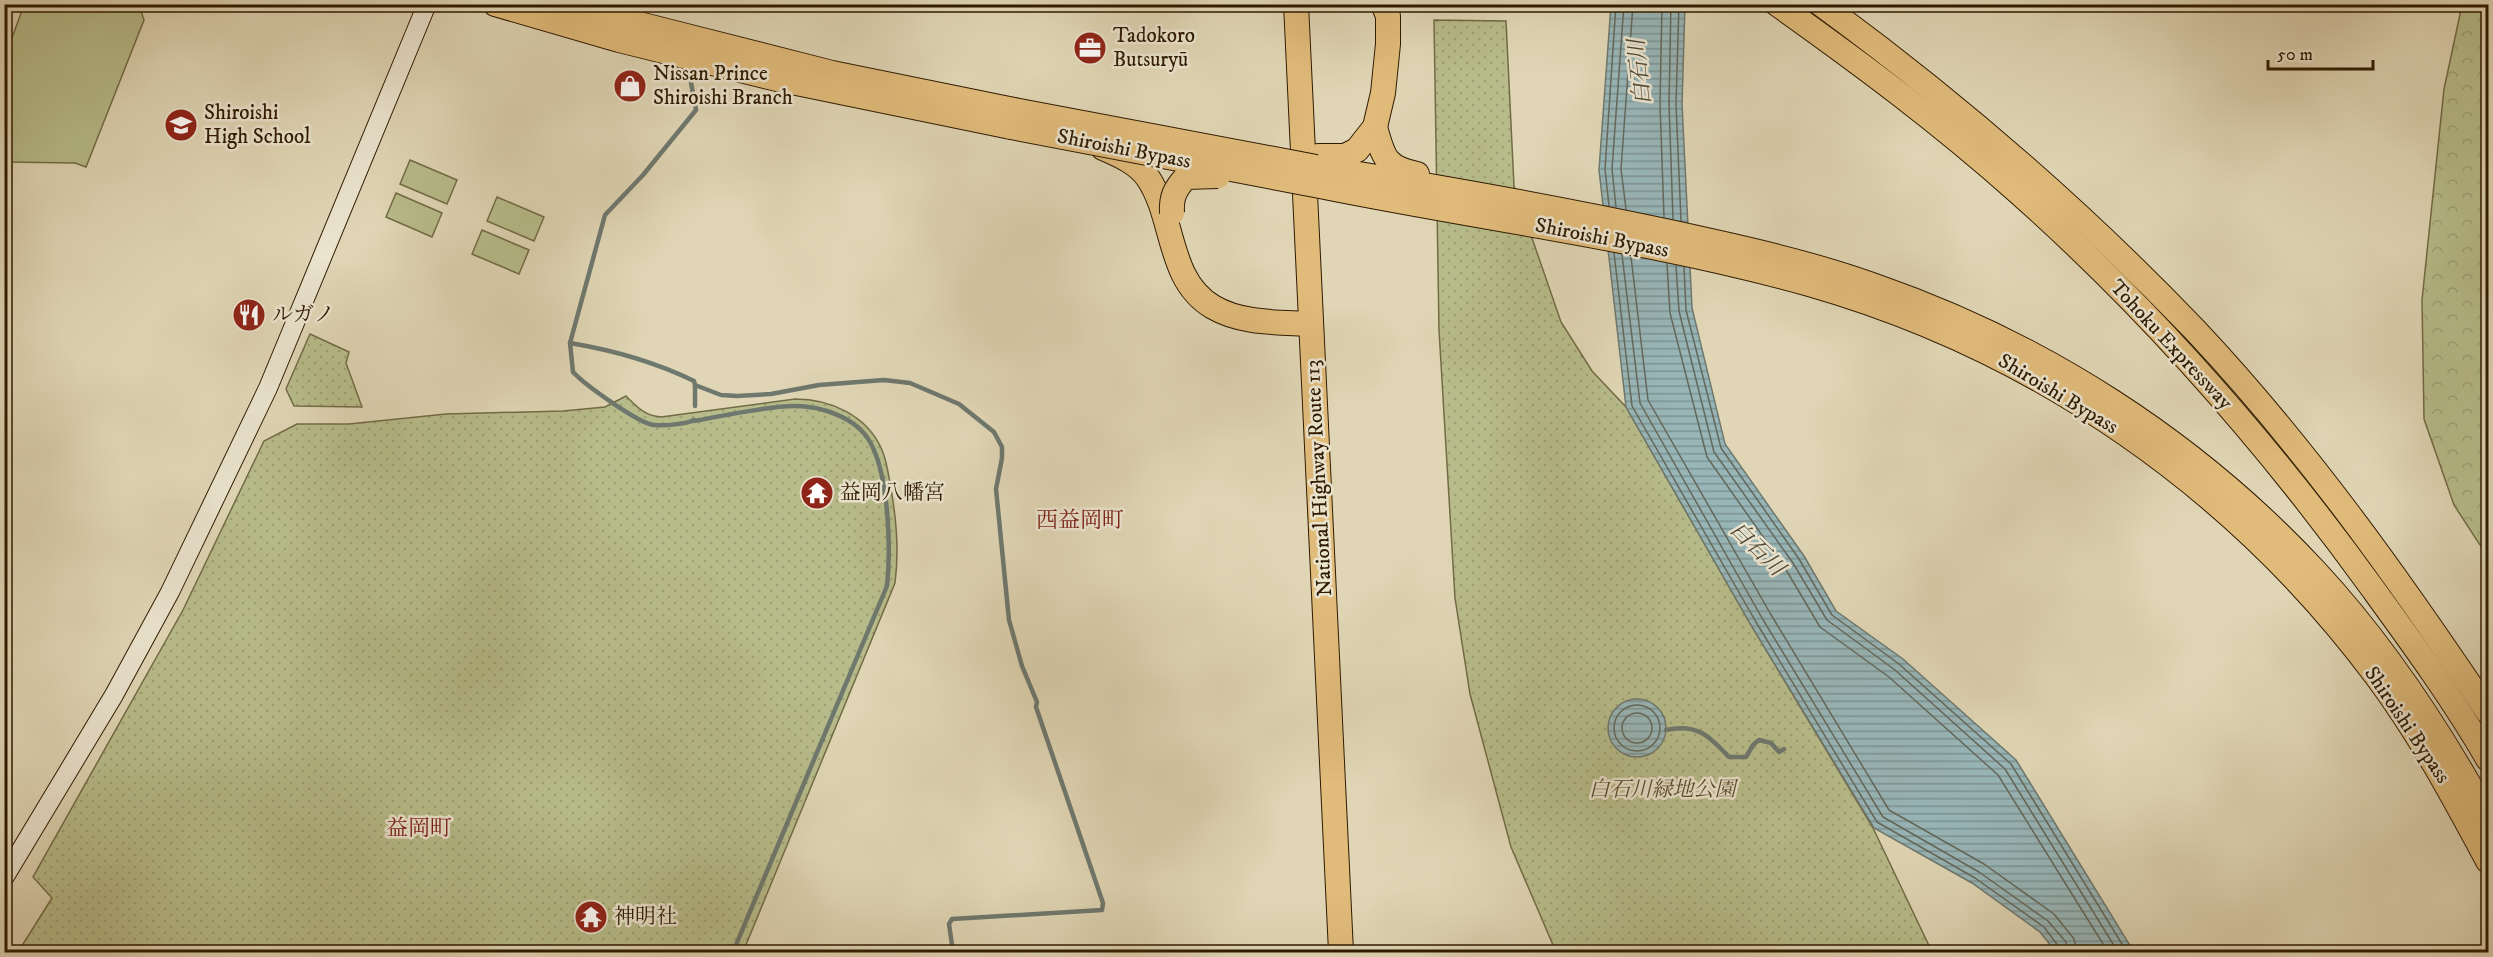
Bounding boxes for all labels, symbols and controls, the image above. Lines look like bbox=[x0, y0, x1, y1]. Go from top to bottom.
place label: Tadokoro Butsuryū bbox=[1113, 23, 1195, 73]
office icon: Tadokoro Butsuryū bbox=[1072, 30, 1108, 66]
scale bar bbox=[2268, 33, 2373, 71]
water label: 白石川 bbox=[1623, 36, 1657, 106]
text: 50 m bbox=[2277, 44, 2313, 66]
place label: Nissan Prince Shiroishi Branch bbox=[653, 61, 793, 111]
shop icon: Nissan Prince Shiroishi Branch bbox=[612, 68, 648, 104]
place label: Shiroishi High School bbox=[204, 100, 311, 150]
school or university icon: Shiroishi High School bbox=[163, 107, 199, 143]
street label: Shiroishi Bypass bbox=[1055, 123, 1193, 175]
street label: Shiroishi Bypass bbox=[1533, 212, 1671, 264]
street label: Tohoku Expressway bbox=[2104, 275, 2239, 416]
restaurant icon: ルガノ bbox=[231, 297, 267, 333]
place label: ルガノ bbox=[272, 302, 335, 328]
street label: Shiroishi Bypass bbox=[1993, 348, 2123, 440]
street label: National Highway Route 113 bbox=[1300, 359, 1338, 597]
temple icon: 益岡八幡宮 bbox=[799, 475, 835, 511]
place label: 益岡八幡宮 bbox=[840, 480, 945, 506]
district label: 西益岡町 bbox=[1036, 507, 1124, 534]
water label: 白石川 bbox=[1724, 516, 1791, 583]
street label: Shiroishi Bypass bbox=[2358, 662, 2456, 788]
park label: 白石川緑地公園 bbox=[1589, 777, 1738, 803]
district label: 益岡町 bbox=[386, 815, 452, 842]
temple icon: 神明社 bbox=[573, 899, 609, 935]
place label: 神明社 bbox=[614, 904, 677, 930]

